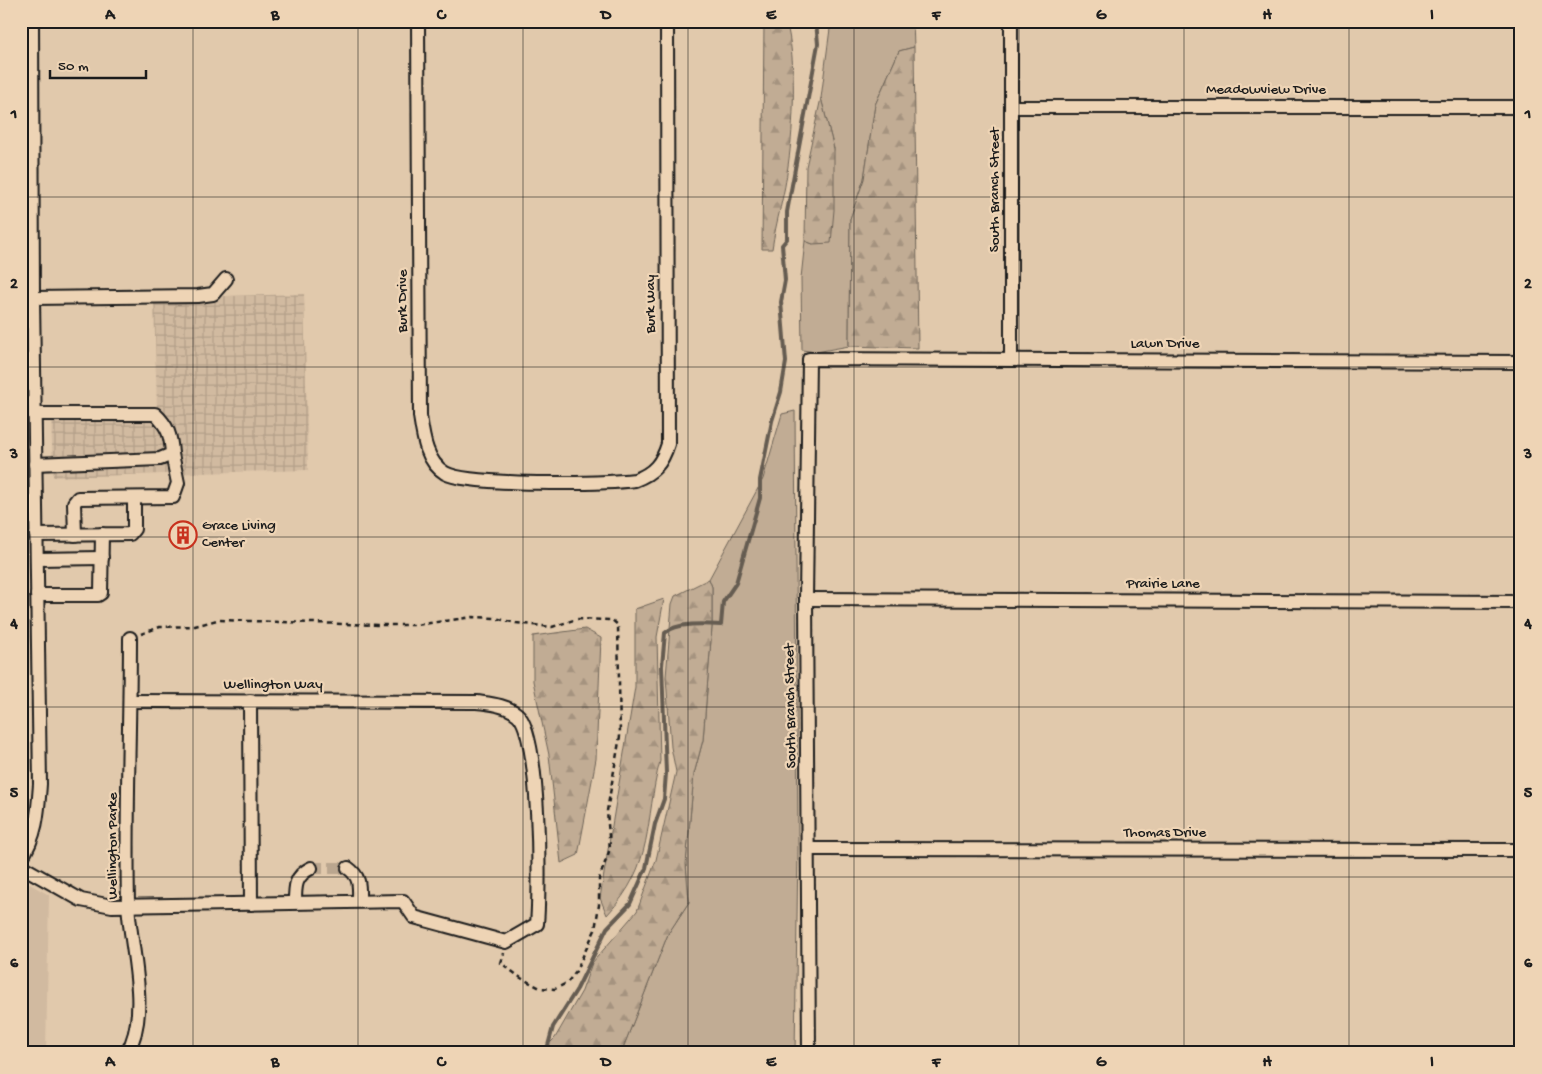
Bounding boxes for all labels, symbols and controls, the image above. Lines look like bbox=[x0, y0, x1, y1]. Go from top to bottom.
text: A bbox=[104, 7, 116, 26]
text: B bbox=[270, 7, 280, 26]
text: C bbox=[436, 7, 447, 26]
text: D bbox=[599, 7, 612, 26]
text: E bbox=[766, 7, 777, 26]
text: F bbox=[931, 7, 942, 26]
text: G bbox=[1096, 7, 1107, 26]
text: H bbox=[1262, 7, 1272, 26]
text: I bbox=[1430, 7, 1434, 26]
scale bar bbox=[50, 48, 146, 80]
text: 50 m bbox=[58, 58, 89, 76]
street label: Meadowview Drive bbox=[1206, 81, 1326, 99]
text: 1 bbox=[10, 106, 17, 125]
text: 1 bbox=[1524, 106, 1531, 125]
street label: South Branch Street bbox=[986, 126, 1004, 252]
street label: Burk Drive bbox=[394, 269, 412, 333]
street label: Burk Way bbox=[642, 274, 660, 334]
text: 2 bbox=[10, 276, 18, 295]
text: 2 bbox=[1524, 276, 1532, 295]
street label: Lawn Drive bbox=[1131, 335, 1200, 353]
text: 3 bbox=[9, 446, 18, 465]
text: 3 bbox=[1523, 446, 1532, 465]
place label: Grace Living Center bbox=[202, 517, 276, 552]
building icon: Grace Living Center bbox=[168, 520, 198, 550]
street label: Prairie Lane bbox=[1125, 575, 1200, 593]
text: 4 bbox=[9, 616, 18, 635]
text: 4 bbox=[1523, 616, 1532, 635]
street label: South Branch Street bbox=[781, 642, 801, 768]
street label: Wellington Way bbox=[223, 676, 323, 694]
text: 5 bbox=[10, 785, 19, 804]
text: 5 bbox=[1524, 785, 1533, 804]
street label: Wellington Parke bbox=[104, 792, 122, 899]
street label: Thomas Drive bbox=[1123, 824, 1206, 842]
text: 6 bbox=[10, 955, 19, 974]
text: 6 bbox=[1524, 955, 1533, 974]
text: A bbox=[104, 1054, 116, 1073]
text: B bbox=[270, 1054, 280, 1073]
text: C bbox=[436, 1054, 447, 1073]
text: D bbox=[599, 1054, 612, 1073]
text: E bbox=[766, 1054, 777, 1073]
text: F bbox=[931, 1054, 942, 1073]
text: G bbox=[1096, 1054, 1107, 1073]
text: H bbox=[1262, 1054, 1272, 1073]
text: I bbox=[1430, 1054, 1434, 1073]

